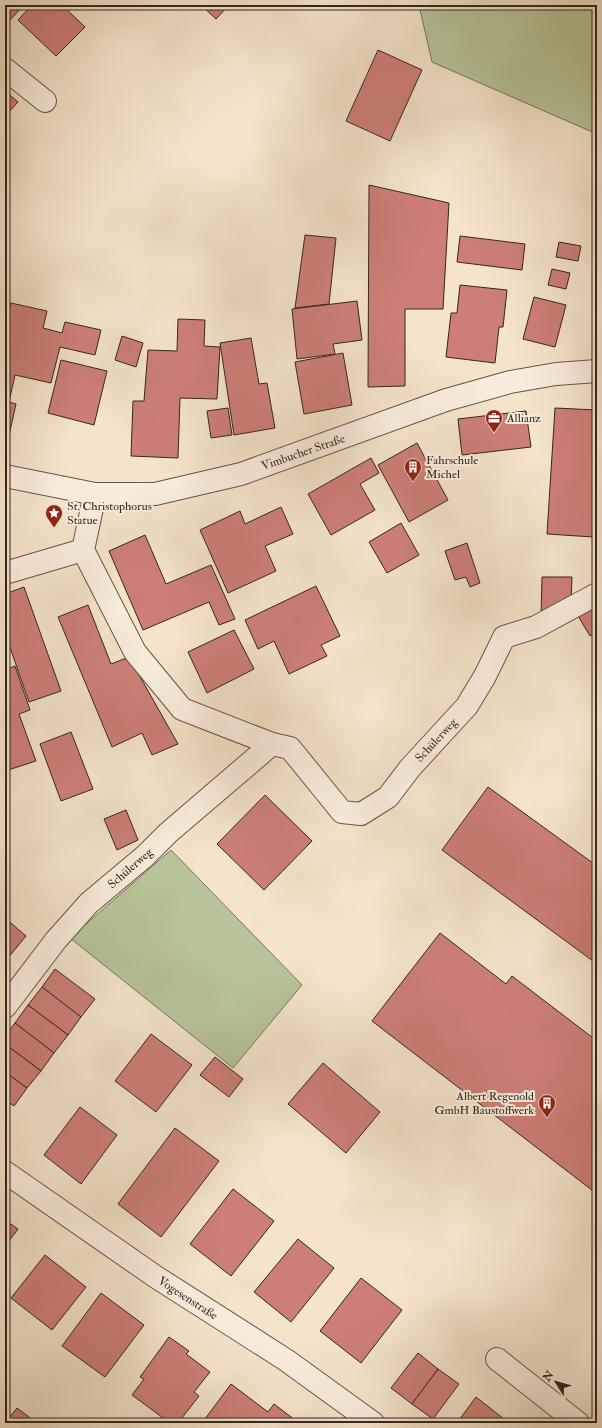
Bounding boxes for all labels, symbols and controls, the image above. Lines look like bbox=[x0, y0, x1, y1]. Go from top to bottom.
office icon: Allianz bbox=[484, 408, 504, 433]
place label: Allianz bbox=[506, 411, 541, 426]
street label: Vimbucher Straße bbox=[259, 431, 347, 474]
place label: Fahrschule Michel bbox=[426, 453, 478, 482]
building icon: Fahrschule Michel bbox=[403, 457, 423, 482]
place label: St. Christophorus Statue bbox=[67, 499, 152, 528]
place icon: St. Christophorus Statue bbox=[44, 503, 64, 528]
street label: Schülerweg bbox=[412, 714, 461, 765]
street label: Schülerweg bbox=[105, 844, 157, 892]
place label: Albert Regenold GmbH Baustoffwerk bbox=[435, 1089, 534, 1118]
building icon: Albert Regenold GmbH Baustoffwerk bbox=[537, 1093, 557, 1118]
street label: Vogesenstraße bbox=[155, 1274, 220, 1323]
north arrow bbox=[536, 1362, 576, 1402]
text: N bbox=[540, 1368, 557, 1385]

